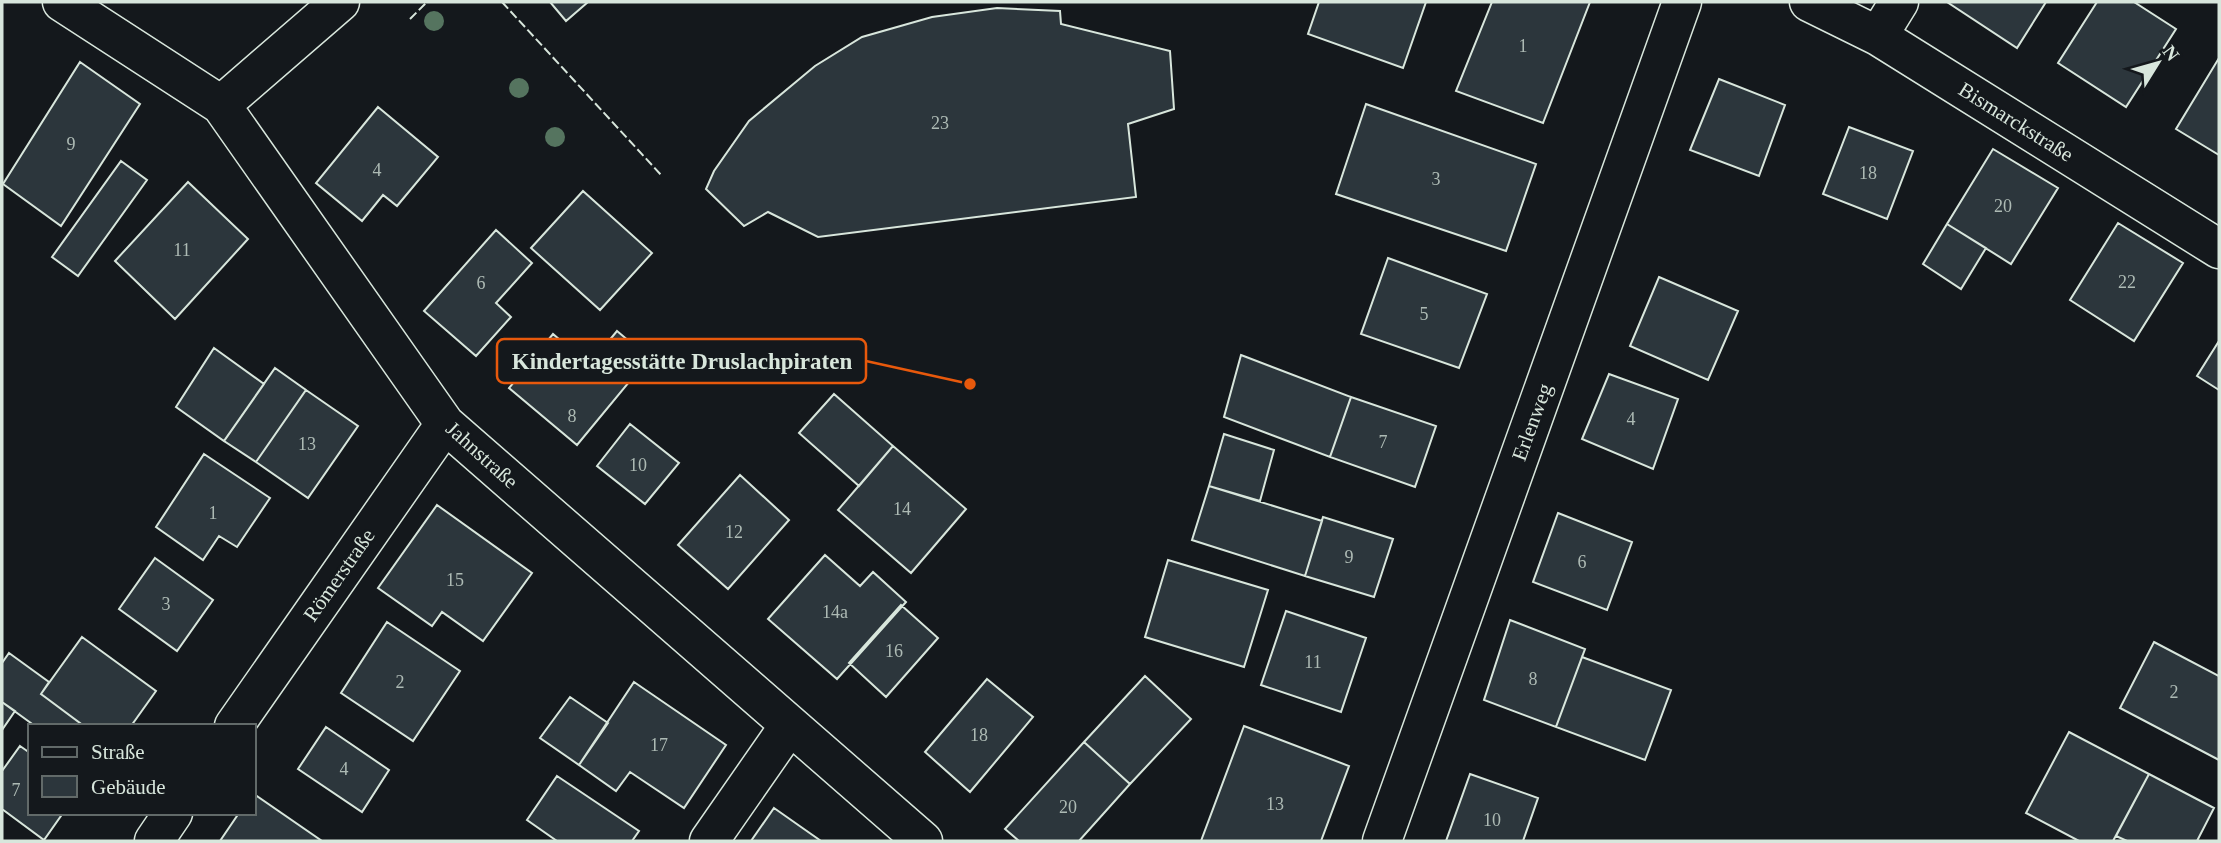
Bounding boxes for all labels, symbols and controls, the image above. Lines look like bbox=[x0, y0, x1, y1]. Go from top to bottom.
north arrow bbox=[2123, 28, 2193, 98]
house number: 1 bbox=[1519, 36, 1528, 56]
text: N bbox=[2159, 41, 2184, 65]
street label: Bismarckstraße bbox=[1954, 77, 2078, 167]
house number: 23 bbox=[931, 113, 949, 133]
house number: 9 bbox=[67, 134, 76, 154]
house number: 4 bbox=[373, 160, 382, 180]
house number: 18 bbox=[1859, 163, 1877, 183]
house number: 3 bbox=[1432, 169, 1441, 189]
house number: 20 bbox=[1994, 196, 2012, 216]
house number: 11 bbox=[173, 240, 191, 260]
house number: 22 bbox=[2118, 272, 2136, 292]
house number: 6 bbox=[477, 273, 486, 293]
house number: 5 bbox=[1420, 304, 1429, 324]
callout: Kindertagesstätte Druslachpiraten bbox=[497, 339, 866, 383]
text: Kindertagesstätte Druslachpiraten bbox=[512, 349, 852, 374]
street label: Erlenweg bbox=[1507, 380, 1557, 464]
house number: 8 bbox=[568, 406, 577, 426]
house number: 4 bbox=[1627, 409, 1636, 429]
street label: Jahnstraße bbox=[441, 416, 523, 494]
house number: 7 bbox=[1379, 432, 1388, 452]
house number: 13 bbox=[298, 434, 316, 454]
house number: 10 bbox=[629, 455, 647, 475]
house number: 14 bbox=[893, 499, 911, 519]
house number: 1 bbox=[209, 503, 218, 523]
house number: 12 bbox=[725, 522, 743, 542]
street label: Römerstraße bbox=[298, 524, 380, 626]
house number: 9 bbox=[1345, 547, 1354, 567]
house number: 6 bbox=[1578, 552, 1587, 572]
house number: 15 bbox=[446, 570, 464, 590]
house number: 3 bbox=[162, 594, 171, 614]
house number: 14a bbox=[822, 602, 848, 622]
house number: 16 bbox=[885, 641, 903, 661]
house number: 11 bbox=[1304, 652, 1322, 672]
house number: 8 bbox=[1529, 669, 1538, 689]
house number: 2 bbox=[396, 672, 405, 692]
house number: 2 bbox=[2170, 682, 2179, 702]
legend bbox=[28, 724, 256, 815]
house number: 18 bbox=[970, 725, 988, 745]
house number: 17 bbox=[650, 735, 668, 755]
text: Straße bbox=[91, 740, 145, 764]
house number: 4 bbox=[340, 759, 349, 779]
text: Gebäude bbox=[91, 775, 166, 799]
house number: 7 bbox=[12, 780, 21, 800]
house number: 13 bbox=[1266, 794, 1284, 814]
house number: 20 bbox=[1059, 797, 1077, 817]
house number: 10 bbox=[1483, 810, 1501, 830]

